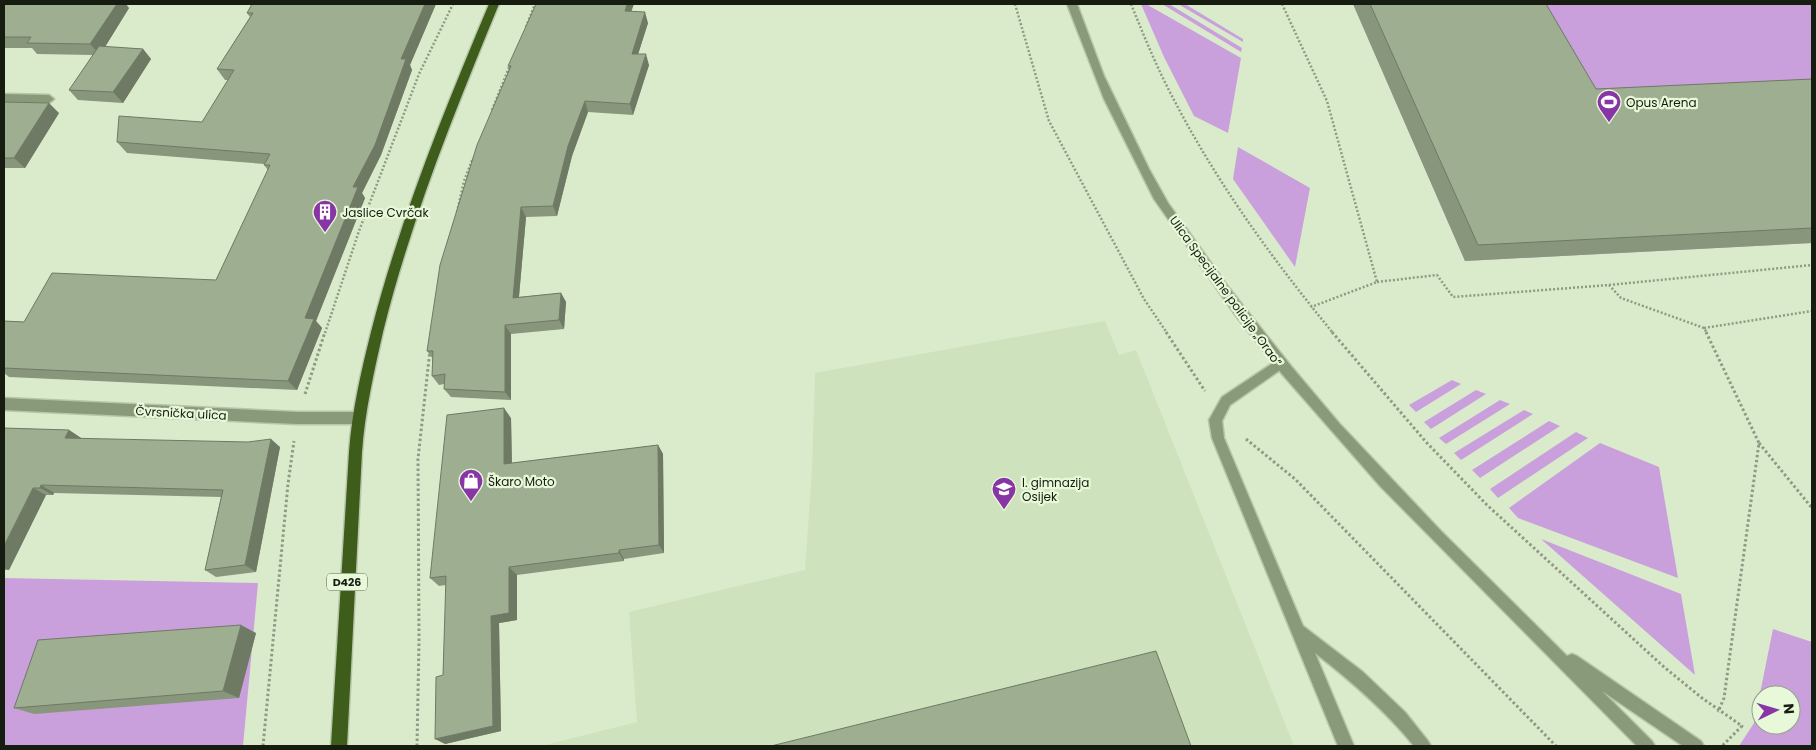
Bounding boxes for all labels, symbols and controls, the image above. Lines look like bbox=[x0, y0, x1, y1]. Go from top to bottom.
sports icon: Opus Arena bbox=[1596, 89, 1622, 123]
place label: Opus Arena bbox=[1626, 94, 1697, 111]
building icon: Jaslice Cvrčak bbox=[312, 199, 338, 233]
place label: Jaslice Cvrčak bbox=[342, 204, 429, 221]
street label: Ulica Specijalne policije „Orao“ bbox=[1166, 212, 1287, 370]
street label: Čvrsnička ulica bbox=[135, 402, 227, 424]
shop icon: Škaro Moto bbox=[458, 468, 484, 502]
place label: Škaro Moto bbox=[488, 473, 555, 490]
place label: I. gimnazija Osijek bbox=[1022, 474, 1089, 505]
school or university icon: I. gimnazija Osijek bbox=[991, 476, 1017, 510]
road number: D426 bbox=[327, 574, 367, 590]
north arrow bbox=[1751, 685, 1801, 735]
text: N bbox=[1779, 703, 1799, 715]

